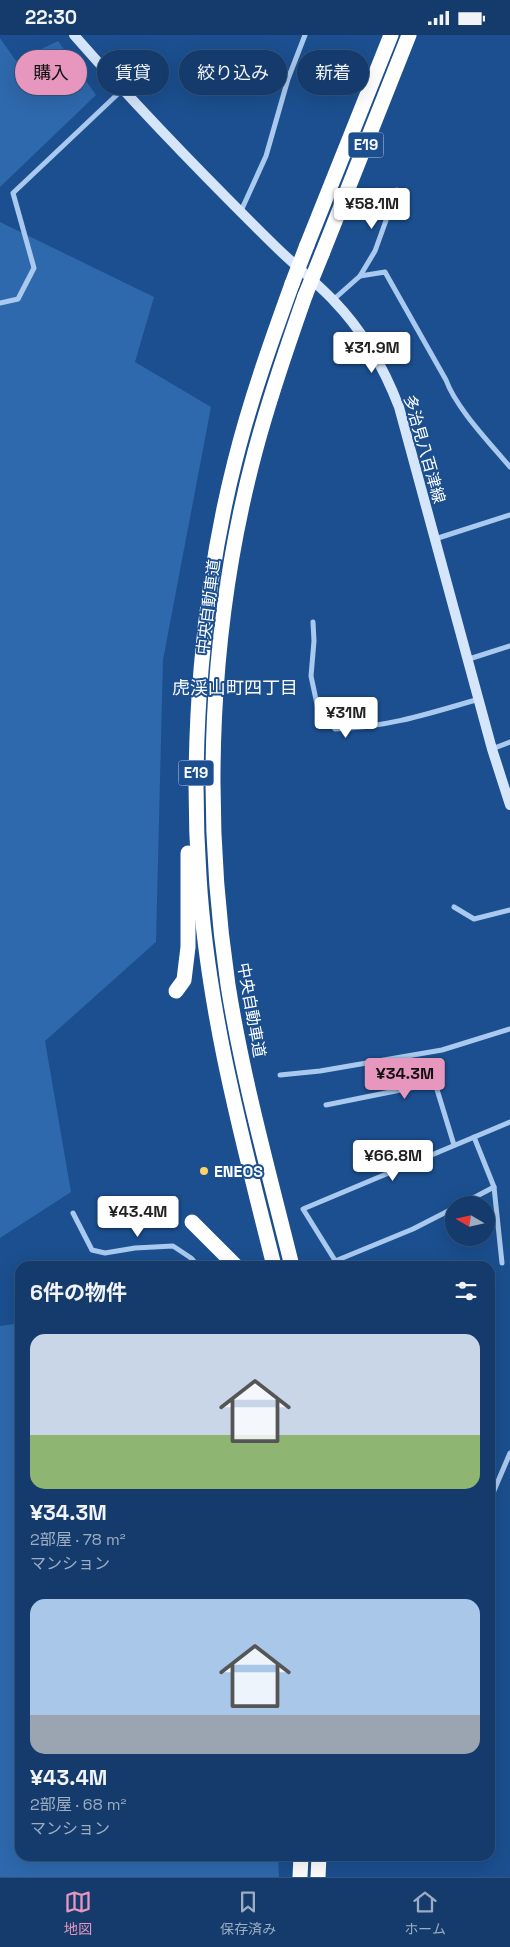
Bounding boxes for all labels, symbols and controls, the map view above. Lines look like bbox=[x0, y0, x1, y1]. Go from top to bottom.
text: 22:30 bbox=[25, 5, 77, 30]
chip: 購入 bbox=[15, 50, 87, 95]
chip: 賃貸 bbox=[97, 50, 169, 95]
chip: 絞り込み bbox=[179, 50, 287, 95]
chip: 新着 bbox=[297, 50, 369, 95]
road number: E19 bbox=[348, 133, 384, 157]
pin: ¥58.1M bbox=[331, 187, 413, 230]
text: ¥58.1M bbox=[345, 193, 399, 214]
pin: ¥31.9M bbox=[331, 331, 413, 374]
text: ¥31.9M bbox=[344, 337, 400, 358]
street label: 多治見八百津線 bbox=[399, 392, 450, 506]
street label: 中央自動車道 bbox=[192, 558, 225, 656]
district label: 虎渓山町四丁目 bbox=[172, 676, 298, 699]
pin: ¥31M bbox=[316, 697, 376, 739]
text: ¥31M bbox=[326, 702, 366, 723]
road number: E19 bbox=[178, 761, 214, 785]
street label: 中央自動車道 bbox=[233, 961, 270, 1059]
pin: ¥34.3M bbox=[364, 1057, 446, 1100]
text: ¥34.3M bbox=[376, 1063, 434, 1084]
pin: ¥66.8M bbox=[352, 1139, 434, 1182]
text: ¥66.8M bbox=[364, 1145, 422, 1166]
place label: ENEOS bbox=[214, 1161, 263, 1182]
marker: ENEOS bbox=[198, 1165, 210, 1177]
pin: ¥43.4M bbox=[97, 1195, 179, 1238]
north arrow bbox=[445, 1196, 495, 1246]
map controls bbox=[445, 1196, 495, 1246]
text: ¥43.4M bbox=[109, 1201, 167, 1222]
icon: filters bbox=[452, 1277, 480, 1305]
text: 6件の物件 bbox=[30, 1279, 127, 1306]
icon: home bbox=[210, 1366, 300, 1456]
text: ¥34.3M bbox=[30, 1499, 107, 1526]
text: 2部屋 · 78 m² bbox=[30, 1529, 126, 1550]
text: マンション bbox=[30, 1553, 110, 1574]
icon: home bbox=[210, 1631, 300, 1721]
text: ¥43.4M bbox=[30, 1764, 107, 1791]
text: 2部屋 · 68 m² bbox=[30, 1794, 126, 1815]
text: マンション bbox=[30, 1818, 110, 1839]
tab: 地図 bbox=[64, 1888, 92, 1938]
tab: 保存済み bbox=[220, 1888, 276, 1938]
tab: ホーム bbox=[404, 1888, 446, 1938]

